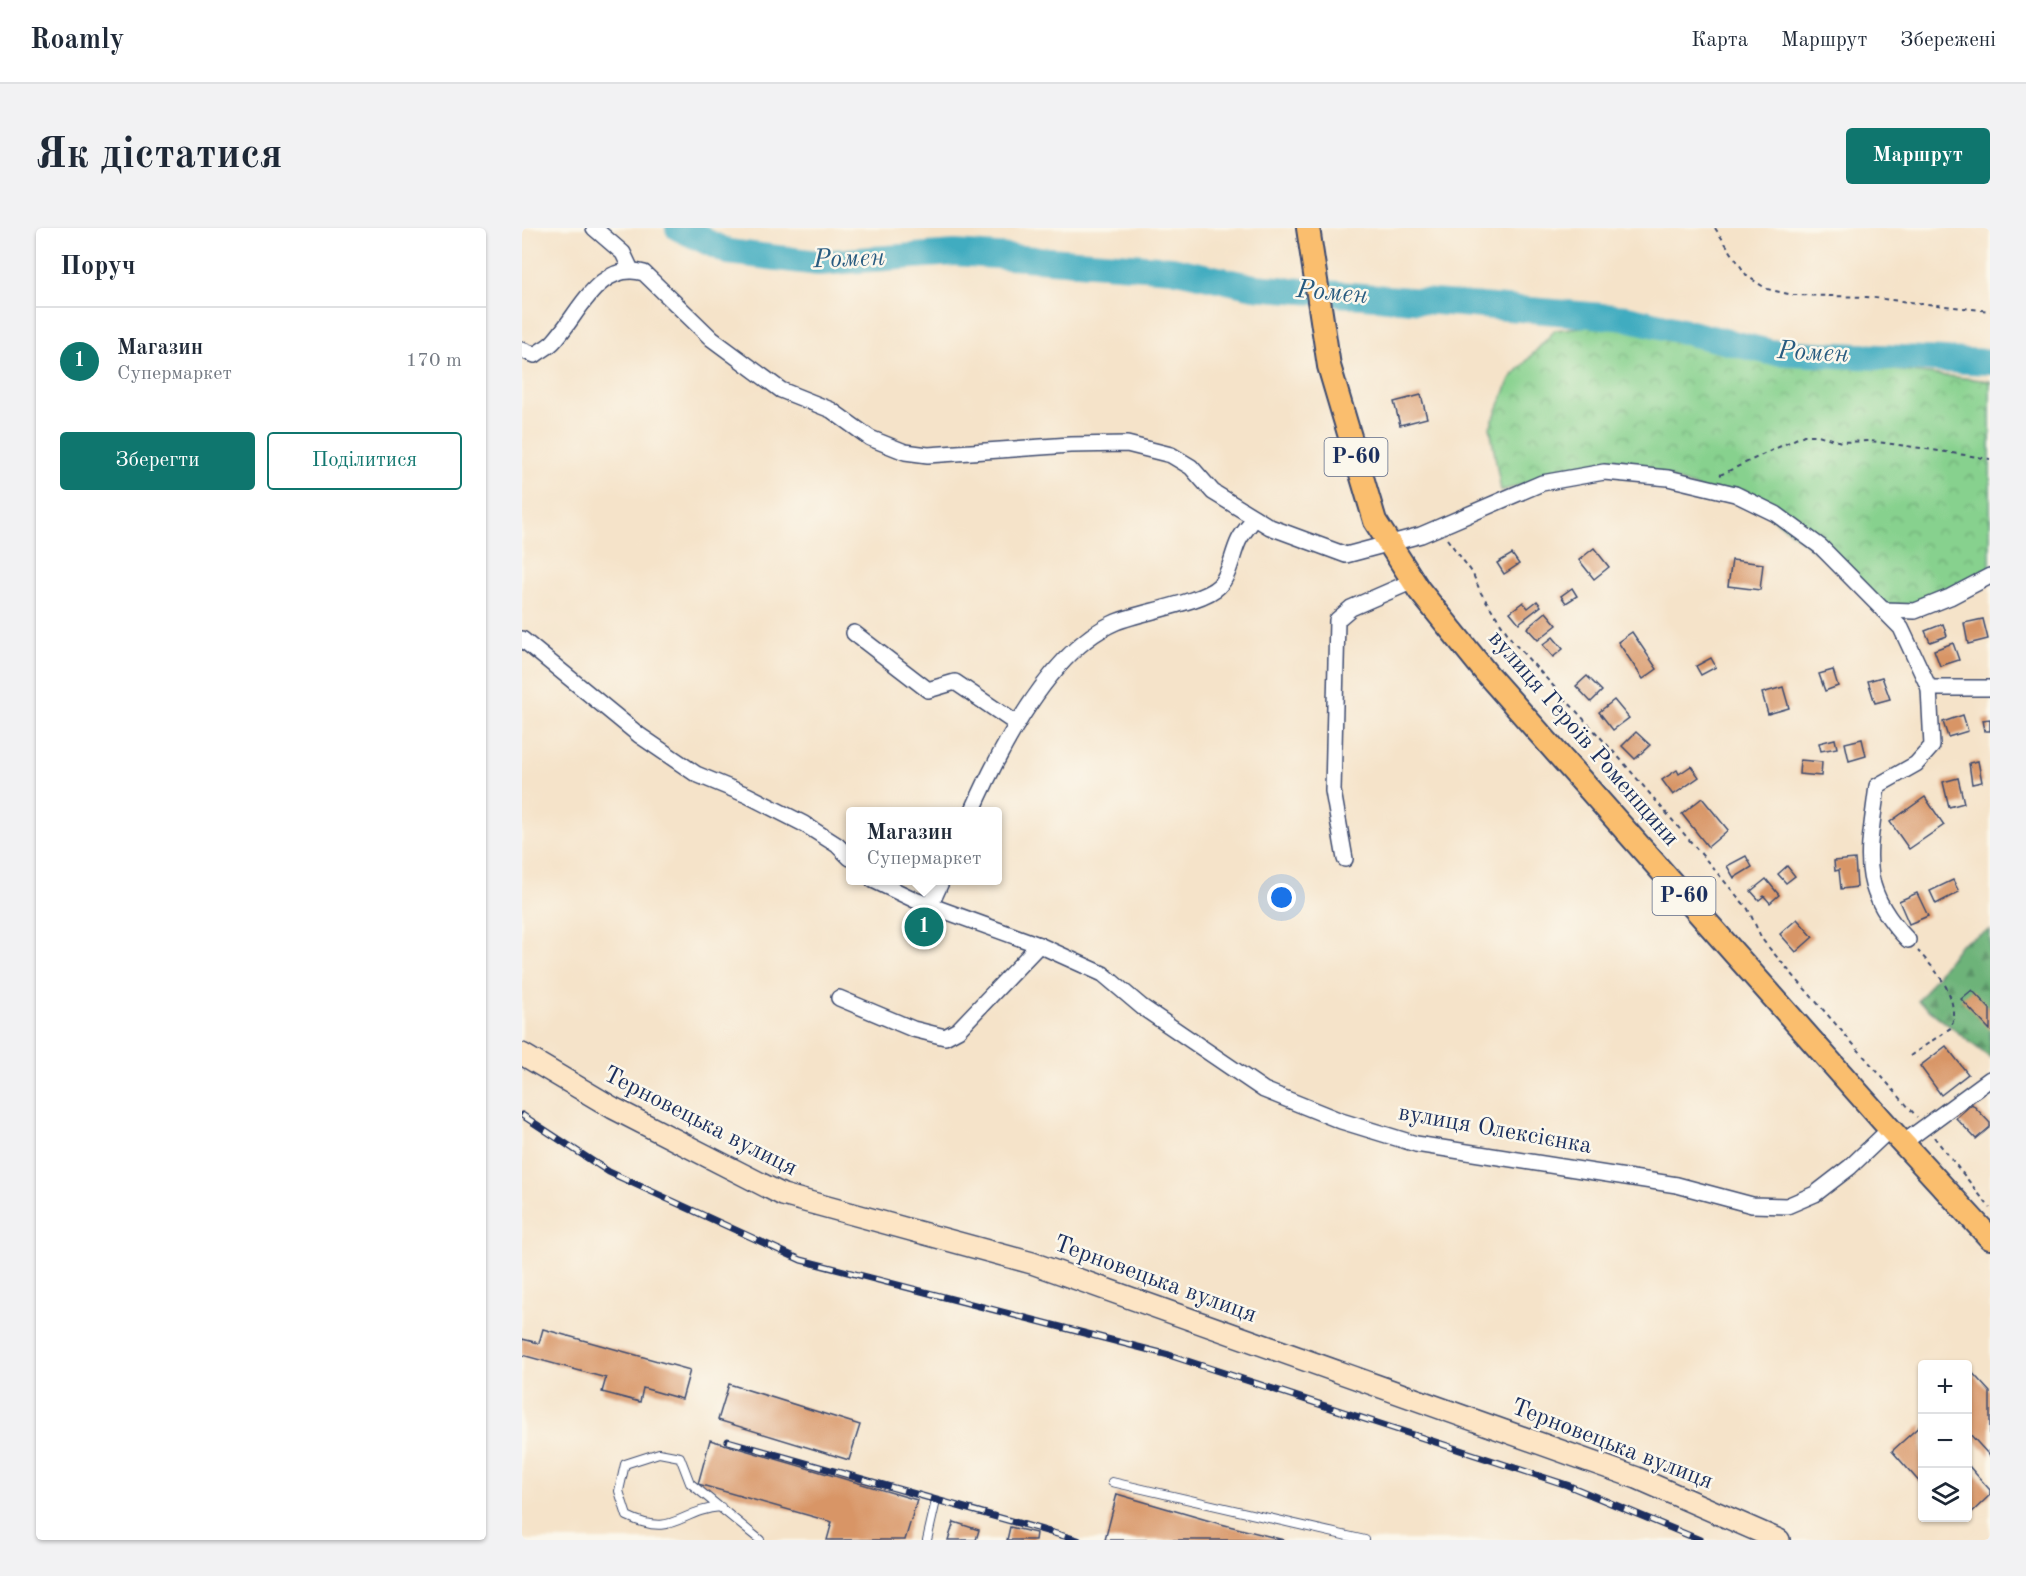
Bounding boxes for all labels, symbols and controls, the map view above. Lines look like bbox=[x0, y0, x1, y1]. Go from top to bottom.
text: Roamly bbox=[30, 27, 124, 55]
text: Карта bbox=[1691, 30, 1748, 51]
text: Маршрут bbox=[1781, 30, 1867, 51]
text: Збережені bbox=[1900, 30, 1996, 51]
button: Маршрут bbox=[1846, 128, 1990, 184]
text: Як дістатися bbox=[36, 135, 283, 177]
water label: Ромен bbox=[812, 245, 886, 273]
text: Поруч bbox=[60, 254, 136, 280]
water label: Ромен bbox=[1294, 277, 1369, 309]
text: Магазин bbox=[117, 337, 203, 359]
water label: Ромен bbox=[1775, 338, 1850, 368]
text: 1 bbox=[74, 351, 85, 371]
text: 170 m bbox=[406, 351, 462, 371]
text: Супермаркет bbox=[117, 364, 232, 384]
button: Зберегти bbox=[60, 432, 255, 490]
button: Поділитися bbox=[267, 432, 462, 490]
road number: Р-60 bbox=[1324, 438, 1388, 476]
street label: вулиця Героїв Роменщини bbox=[1483, 627, 1683, 851]
popup bbox=[846, 807, 1002, 885]
text: Магазин bbox=[867, 822, 953, 844]
text: Супермаркет bbox=[867, 849, 981, 869]
road number: Р-60 bbox=[1652, 877, 1716, 915]
your location bbox=[1267, 883, 1296, 912]
pin: 1 bbox=[904, 904, 944, 950]
street label: Терновецька вулиця bbox=[599, 1063, 801, 1181]
street label: вулиця Олексієнка bbox=[1396, 1101, 1594, 1159]
street label: Терновецька вулиця bbox=[1050, 1232, 1260, 1328]
map controls bbox=[1918, 1360, 1972, 1522]
button: + bbox=[1918, 1360, 1972, 1414]
street label: Терновецька вулиця bbox=[1508, 1395, 1716, 1495]
button: − bbox=[1918, 1414, 1972, 1468]
button: layers bbox=[1918, 1468, 1972, 1522]

